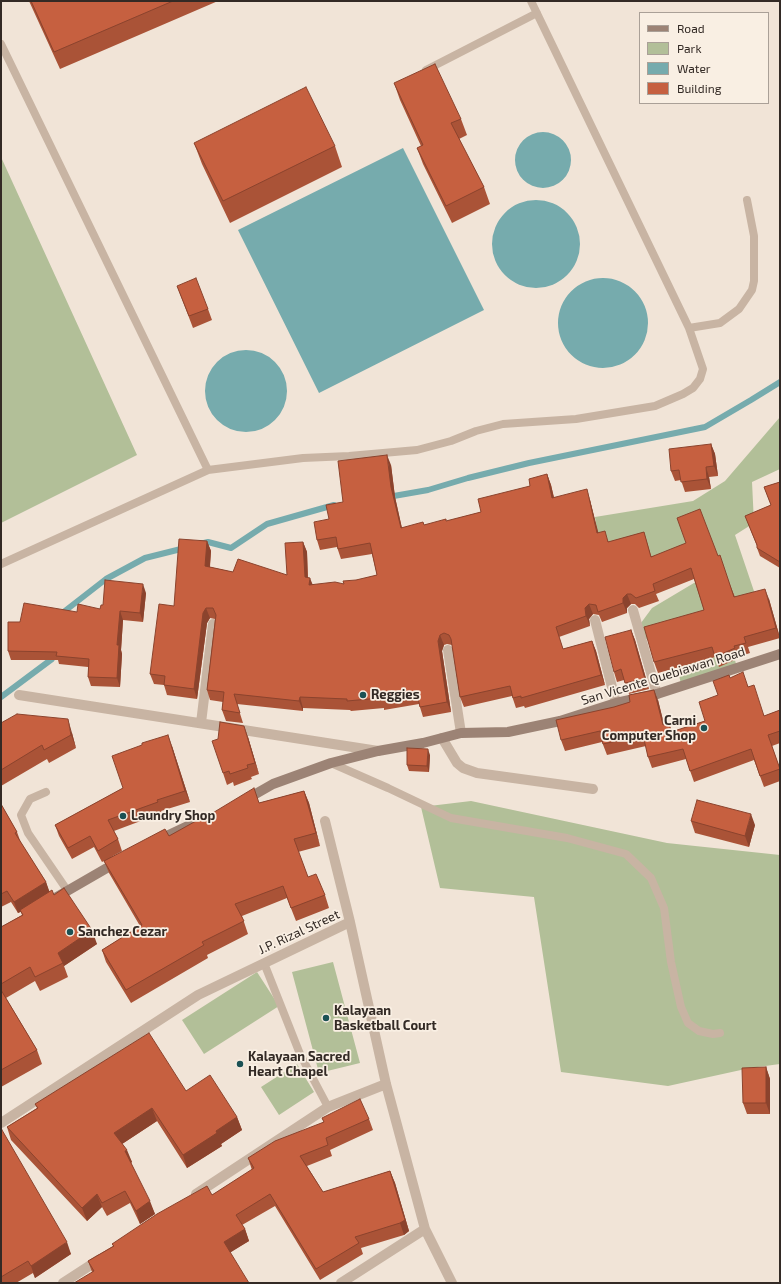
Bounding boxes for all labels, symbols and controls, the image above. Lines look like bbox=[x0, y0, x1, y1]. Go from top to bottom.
legend bbox=[639, 12, 769, 104]
text: Road bbox=[677, 21, 705, 35]
text: Park bbox=[677, 41, 702, 55]
text: Water bbox=[677, 61, 711, 75]
text: Building bbox=[677, 81, 721, 95]
street label: San Vicente Quebiawan Road bbox=[579, 644, 747, 708]
place label: Reggies bbox=[371, 687, 420, 703]
marker: Reggies bbox=[358, 690, 368, 700]
place label: Carni Computer Shop bbox=[602, 713, 696, 744]
marker: Carni Computer Shop bbox=[699, 723, 709, 733]
place label: Laundry Shop bbox=[131, 808, 215, 824]
marker: Laundry Shop bbox=[118, 811, 128, 821]
street label: J.P. Rizal Street bbox=[256, 906, 342, 958]
place label: Sanchez Cezar bbox=[78, 924, 167, 940]
marker: Sanchez Cezar bbox=[65, 927, 75, 937]
place label: Kalayaan Basketball Court bbox=[334, 1003, 437, 1034]
marker: Kalayaan Basketball Court bbox=[321, 1013, 331, 1023]
place label: Kalayaan Sacred Heart Chapel bbox=[248, 1049, 350, 1080]
marker: Kalayaan Sacred Heart Chapel bbox=[235, 1059, 245, 1069]

